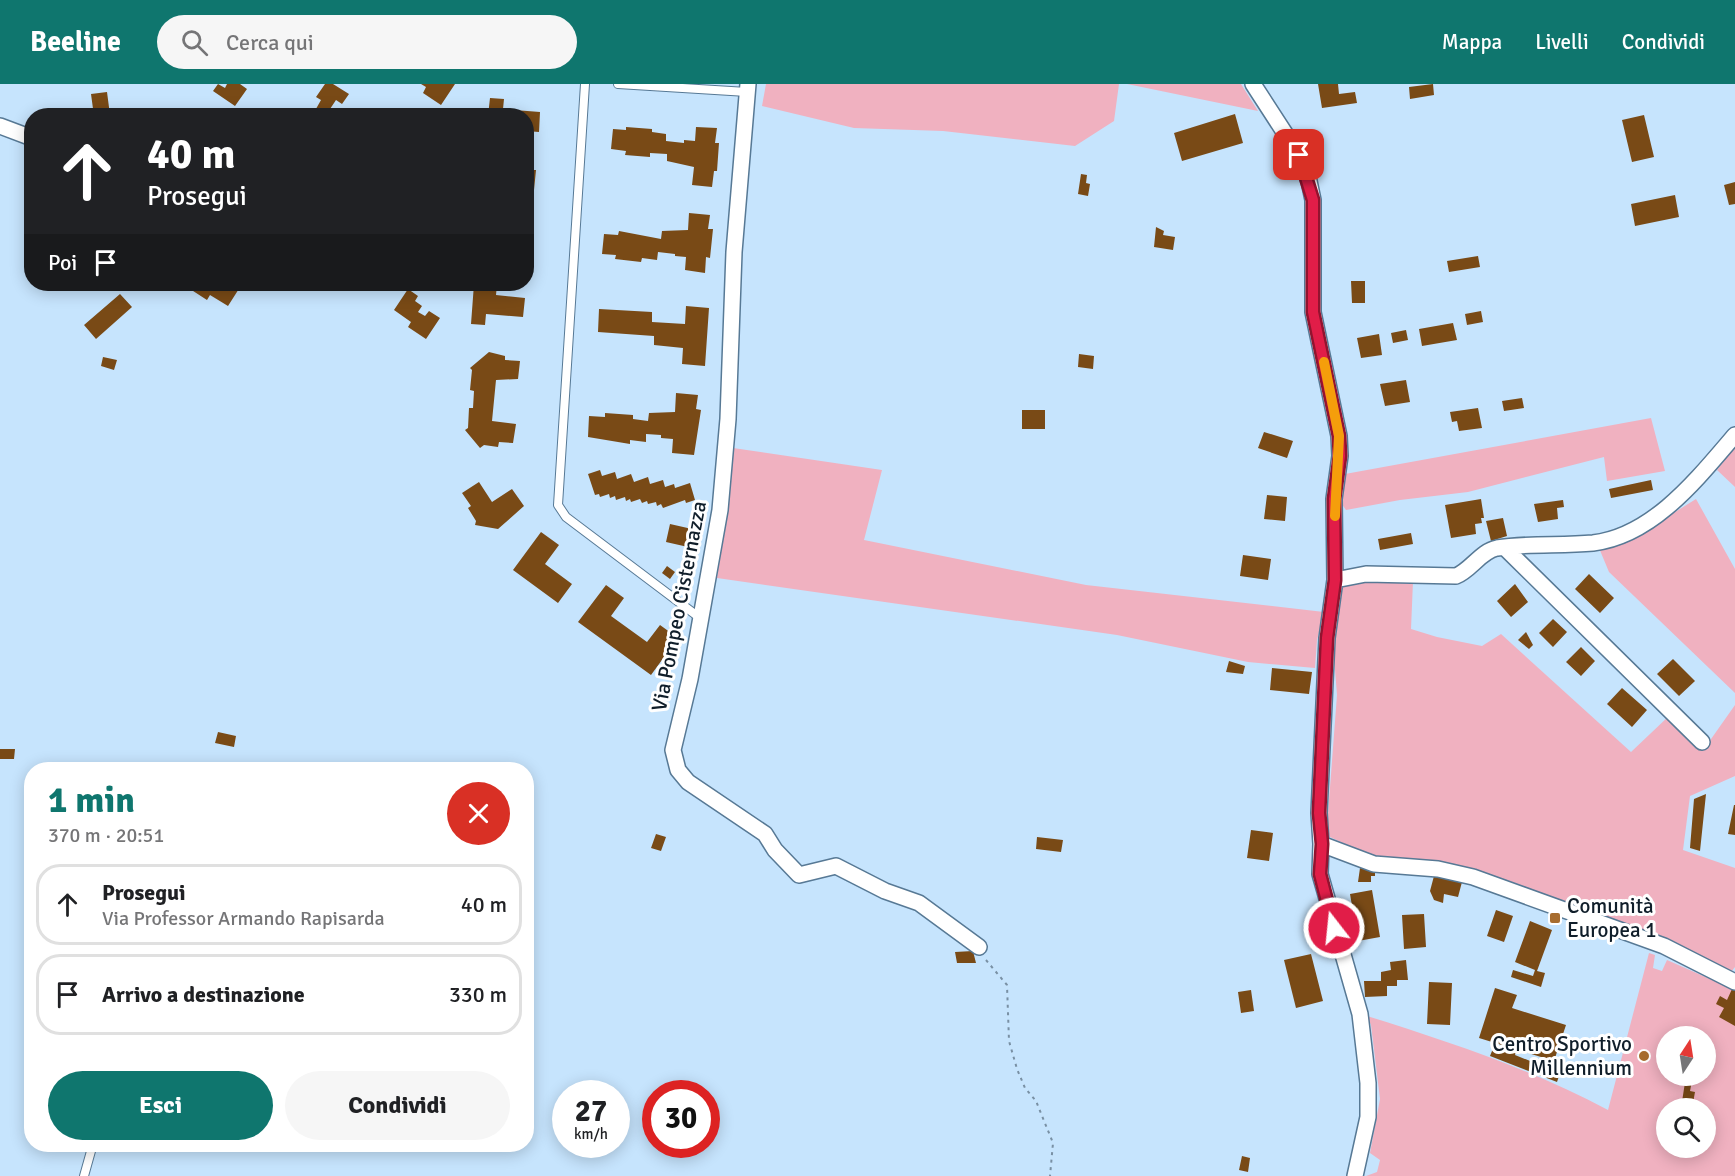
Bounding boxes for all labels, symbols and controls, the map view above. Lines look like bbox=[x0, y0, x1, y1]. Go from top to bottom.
search box bbox=[157, 15, 577, 69]
text: Beeline bbox=[30, 25, 121, 59]
icon: search bbox=[178, 26, 211, 59]
text: Cerca qui bbox=[226, 29, 314, 56]
text: Mappa bbox=[1442, 29, 1502, 55]
text: Livelli bbox=[1535, 29, 1589, 55]
text: Condividi bbox=[1622, 29, 1705, 55]
text: 40 m bbox=[147, 129, 236, 180]
pin bbox=[1273, 129, 1324, 180]
icon: ahead bbox=[48, 132, 126, 210]
icon: arrive bbox=[1282, 138, 1315, 171]
text: Prosegui bbox=[147, 180, 247, 213]
icon: arrive bbox=[89, 246, 122, 279]
text: Poi bbox=[48, 249, 77, 276]
street label: Via Pompeo Cisternazza bbox=[646, 499, 712, 713]
text: 1 min bbox=[48, 778, 135, 823]
button: close bbox=[447, 782, 510, 845]
text: 370 m · 20:51 bbox=[48, 823, 164, 848]
text: Prosegui bbox=[102, 879, 186, 906]
icon: ahead bbox=[51, 888, 84, 921]
text: 40 m bbox=[461, 891, 507, 918]
place label: Comunità Europea 1 bbox=[1567, 893, 1657, 943]
position arrow bbox=[1302, 896, 1366, 960]
text: Via Professor Armando Rapisarda bbox=[102, 906, 385, 931]
marker: Comunità Europea 1 bbox=[1548, 911, 1562, 925]
icon: arrive bbox=[51, 978, 84, 1011]
text: Arrivo a destinazione bbox=[102, 981, 305, 1008]
text: 330 m bbox=[449, 981, 507, 1008]
north arrow bbox=[1656, 1026, 1716, 1086]
map controls bbox=[1656, 1026, 1716, 1158]
place label: Centro Sportivo Millennium bbox=[1492, 1031, 1632, 1081]
marker: Centro Sportivo Millennium bbox=[1637, 1049, 1651, 1063]
button: Esci bbox=[48, 1071, 273, 1140]
button: Condividi bbox=[285, 1071, 510, 1140]
speed limit sign: 30 bbox=[642, 1080, 720, 1158]
text: 27 bbox=[575, 1093, 607, 1130]
button: search bbox=[1656, 1098, 1716, 1158]
text: km/h bbox=[574, 1125, 608, 1143]

